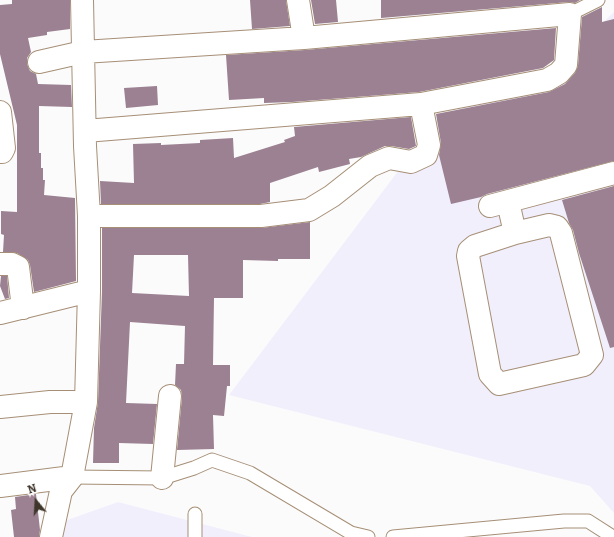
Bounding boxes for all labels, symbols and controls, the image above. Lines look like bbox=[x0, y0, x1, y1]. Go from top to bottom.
north arrow bbox=[16, 481, 56, 521]
text: N bbox=[26, 482, 38, 497]

